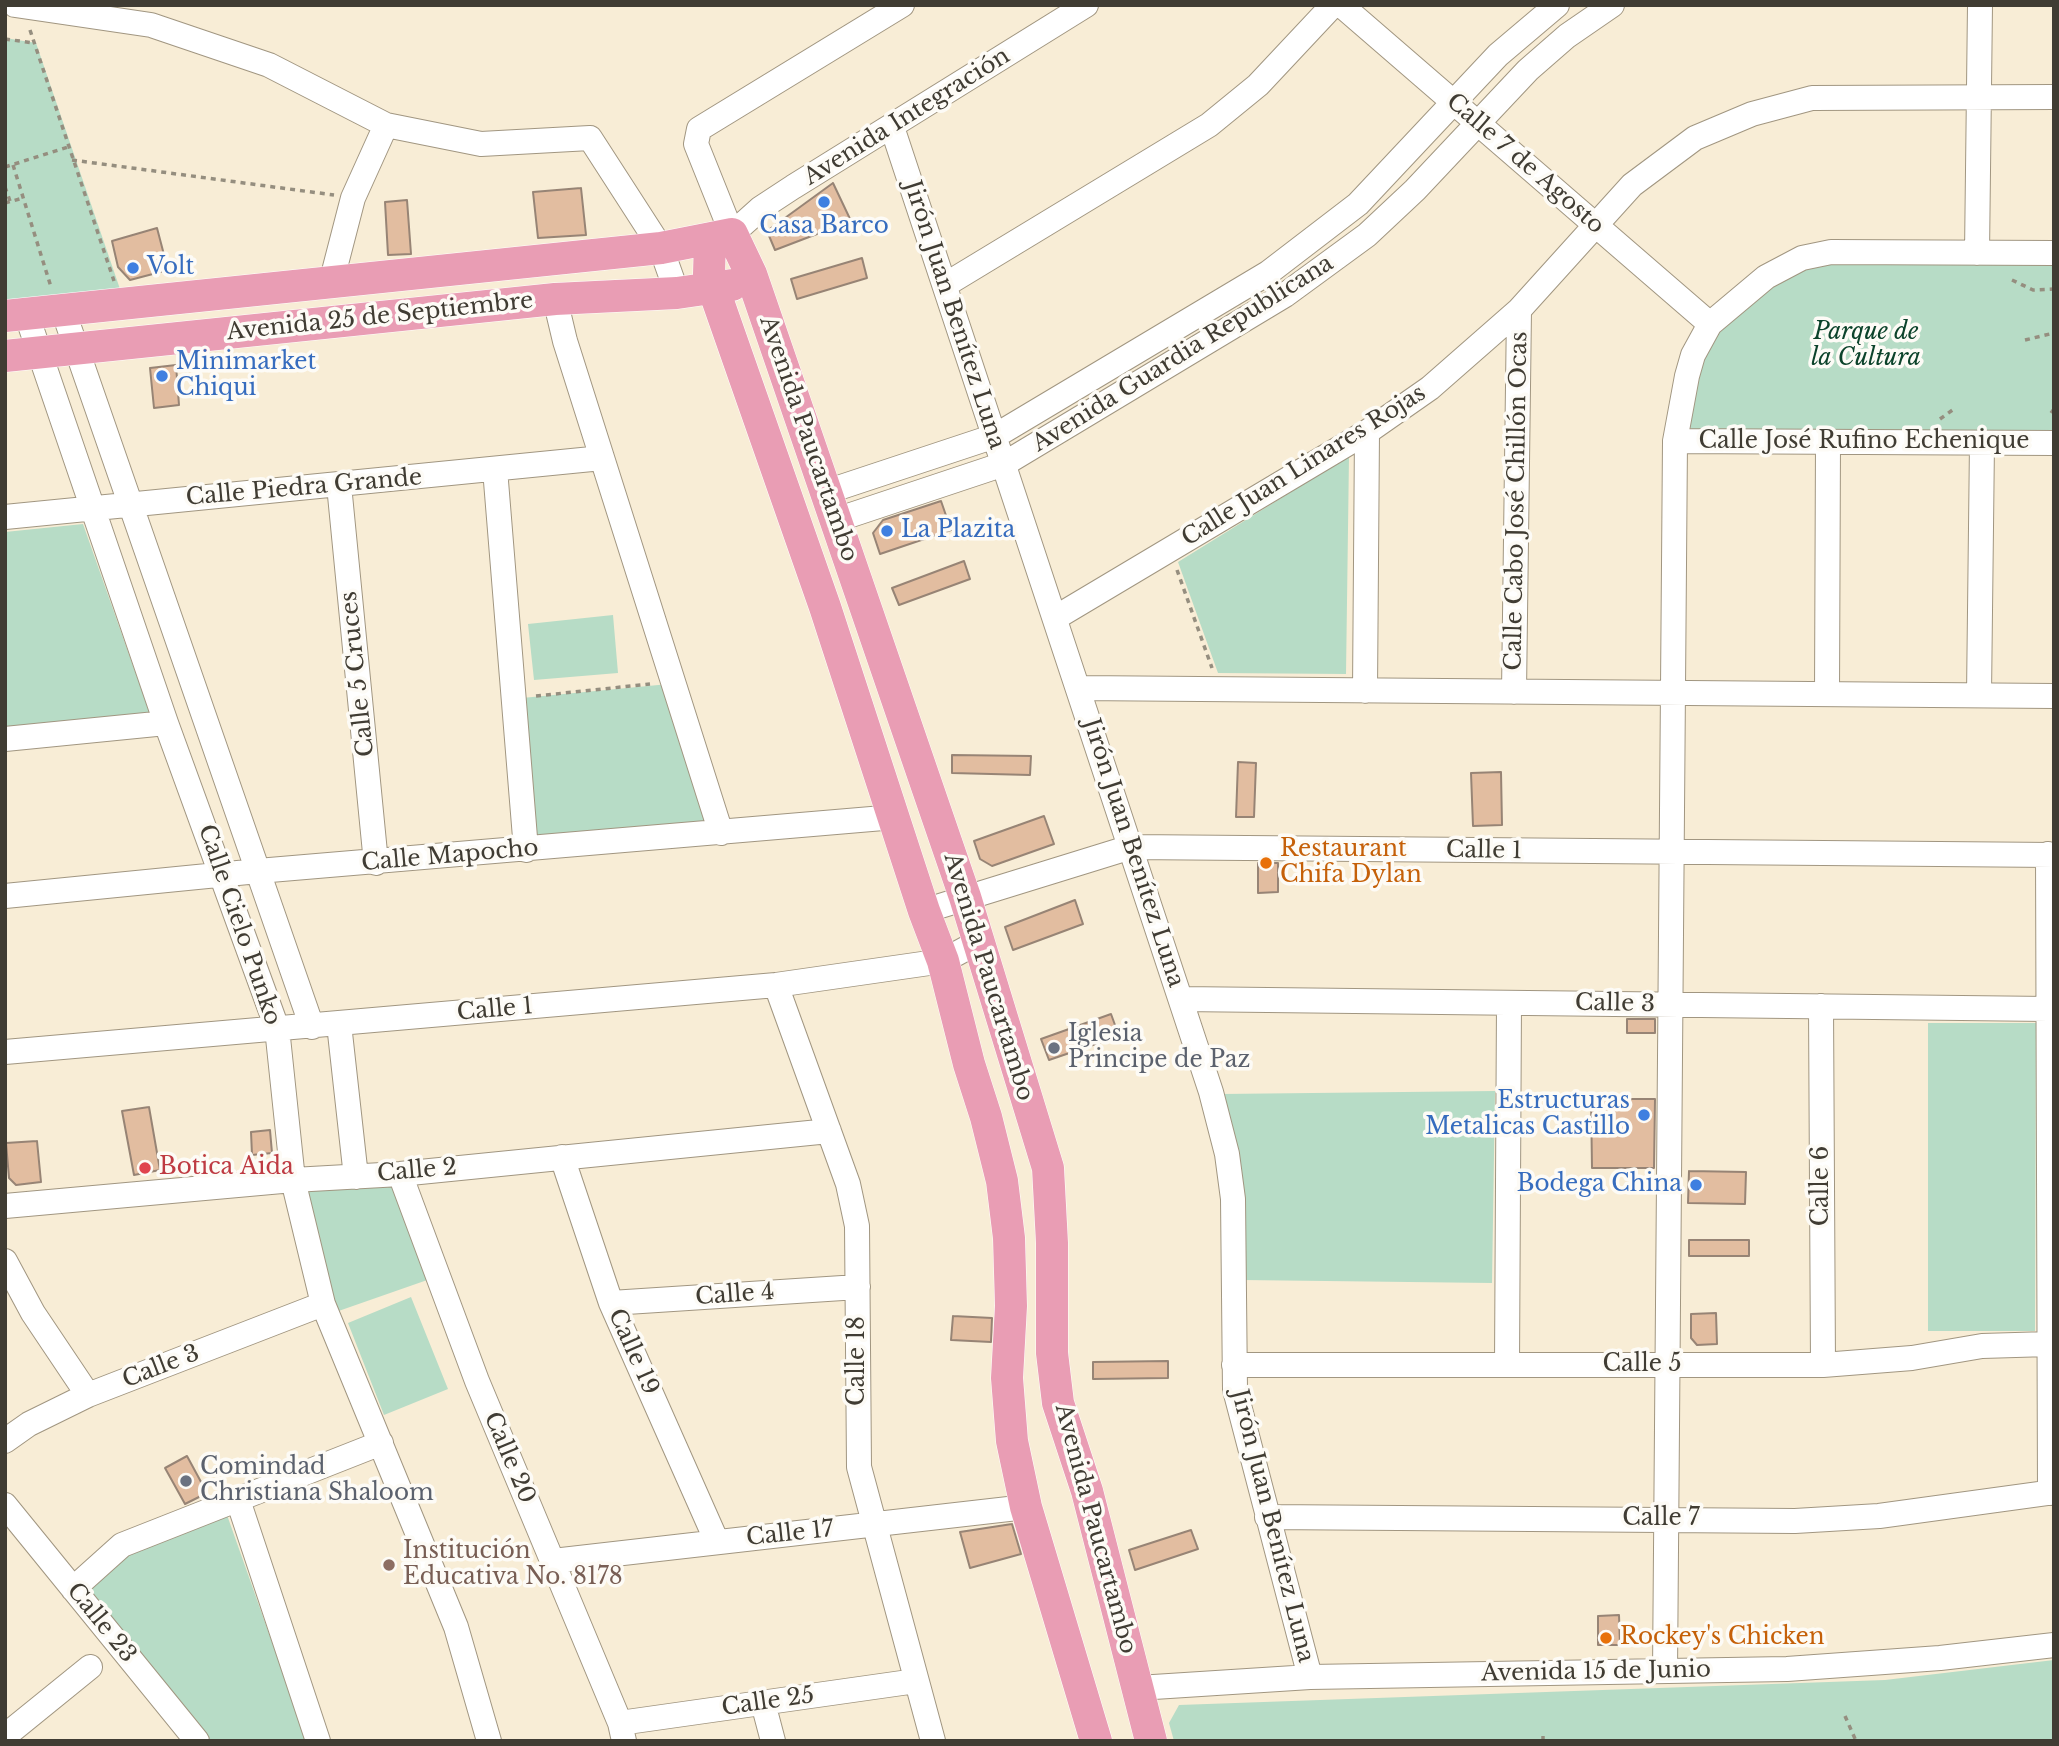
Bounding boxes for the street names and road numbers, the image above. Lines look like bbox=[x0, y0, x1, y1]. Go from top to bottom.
street label: Avenida Integración bbox=[799, 42, 1015, 192]
street label: Calle 7 de Agosto bbox=[1440, 88, 1610, 240]
street label: Jirón Juan Benítez Luna bbox=[898, 177, 1010, 453]
street label: Avenida Guardia Republicana bbox=[1027, 250, 1339, 458]
street label: Avenida 25 de Septiembre bbox=[225, 287, 535, 347]
street label: Avenida Paucartambo bbox=[753, 313, 863, 565]
street label: Calle Cabo José Chillón Ocas bbox=[1500, 331, 1534, 671]
street label: Calle Juan Linares Rojas bbox=[1177, 379, 1431, 553]
street label: Calle José Rufino Echenique bbox=[1699, 428, 2029, 456]
street label: Calle Piedra Grande bbox=[185, 464, 423, 512]
street label: Calle 5 Cruces bbox=[336, 590, 380, 758]
street label: Jirón Juan Benítez Luna bbox=[1077, 715, 1189, 991]
street label: Calle Cielo Punko bbox=[192, 821, 286, 1029]
street label: Calle Mapocho bbox=[360, 835, 540, 877]
street label: Calle 1 bbox=[1446, 837, 1522, 865]
street label: Avenida Paucartambo bbox=[937, 850, 1039, 1104]
street label: Calle 3 bbox=[1575, 990, 1655, 1018]
street label: Calle 1 bbox=[456, 993, 534, 1027]
street label: Calle 6 bbox=[1808, 1146, 1836, 1226]
street label: Calle 2 bbox=[376, 1154, 458, 1188]
street label: Calle 4 bbox=[694, 1278, 776, 1312]
street label: Calle 19 bbox=[602, 1305, 664, 1399]
street label: Calle 18 bbox=[844, 1316, 872, 1406]
street label: Calle 3 bbox=[119, 1340, 203, 1394]
street label: Calle 5 bbox=[1603, 1351, 1681, 1379]
street label: Jirón Juan Benítez Luna bbox=[1225, 1387, 1319, 1665]
street label: Avenida Paucartambo bbox=[1048, 1401, 1142, 1657]
street label: Calle 20 bbox=[477, 1408, 541, 1508]
street label: Calle 7 bbox=[1622, 1505, 1700, 1533]
street label: Calle 17 bbox=[745, 1516, 835, 1552]
street label: Calle 23 bbox=[61, 1578, 141, 1668]
street label: Avenida 15 de Junio bbox=[1481, 1656, 1711, 1688]
street label: Calle 25 bbox=[720, 1682, 816, 1722]

